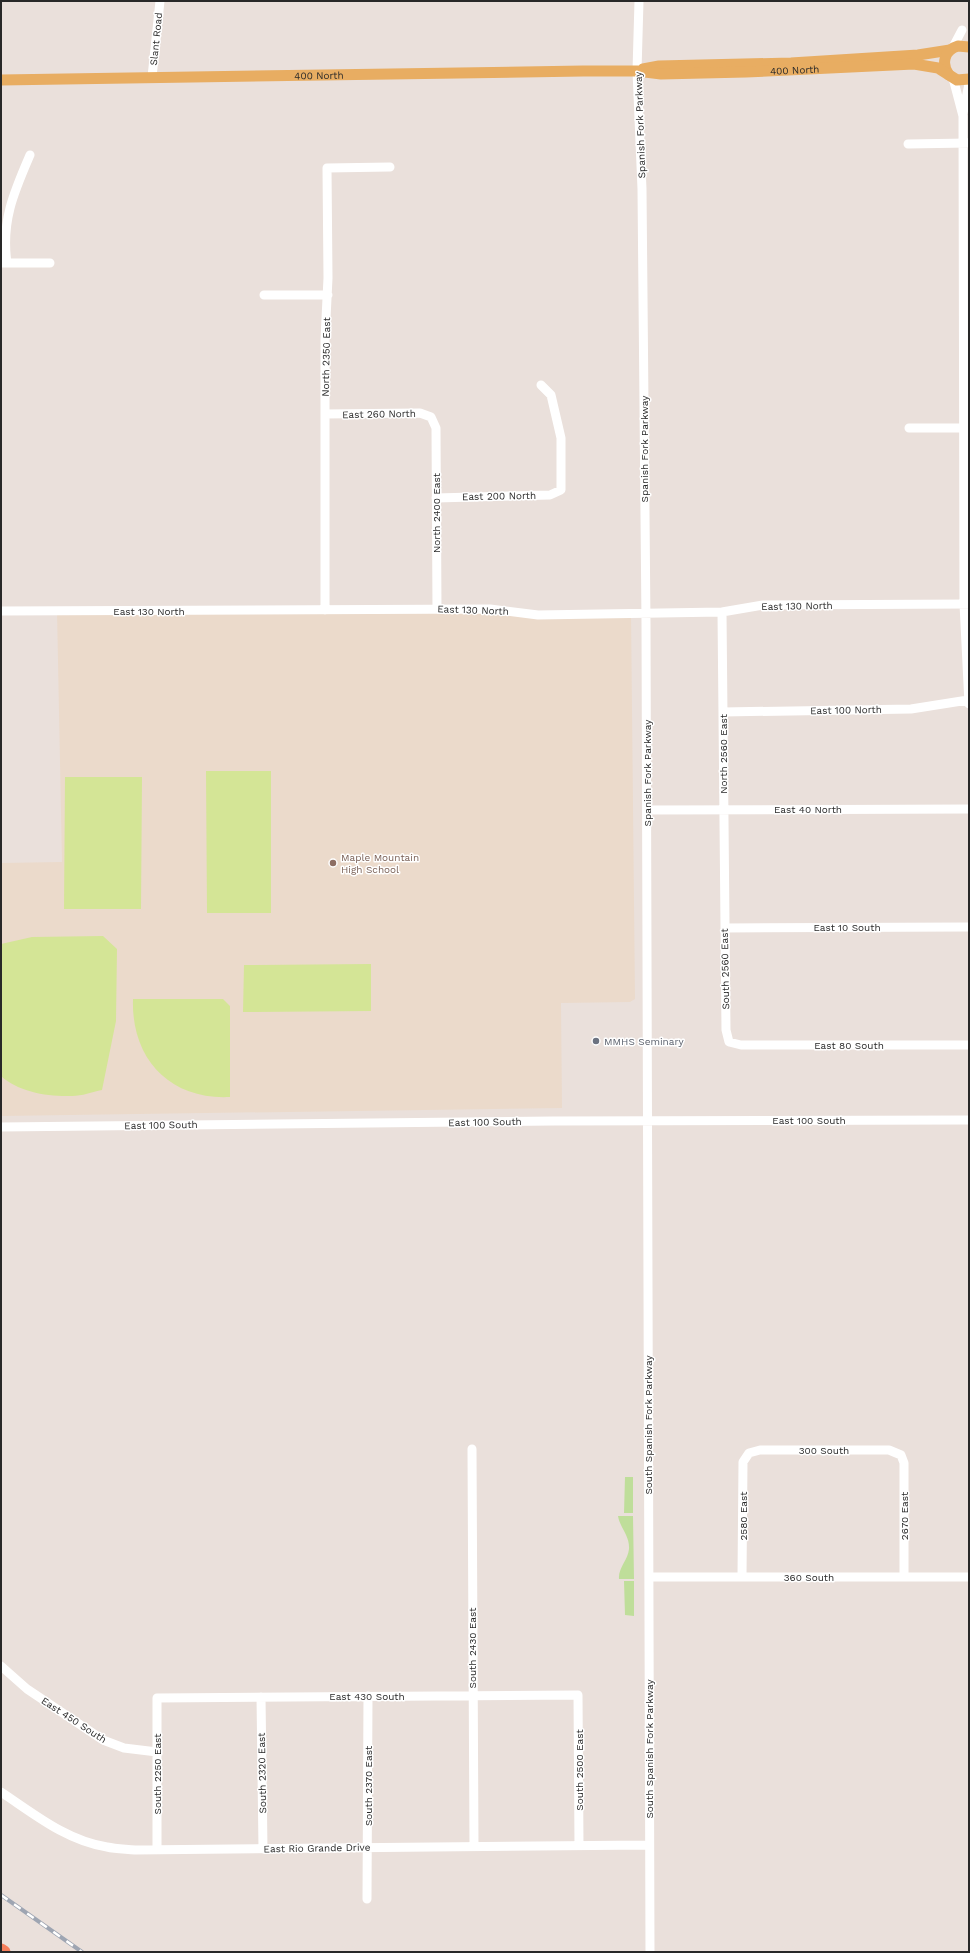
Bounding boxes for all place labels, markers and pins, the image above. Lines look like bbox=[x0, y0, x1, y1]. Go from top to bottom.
place label: Maple Mountain High School bbox=[341, 852, 419, 875]
marker: Maple Mountain High School bbox=[328, 858, 338, 868]
marker: MMHS Seminary bbox=[591, 1036, 601, 1046]
place label: MMHS Seminary bbox=[604, 1036, 685, 1047]

